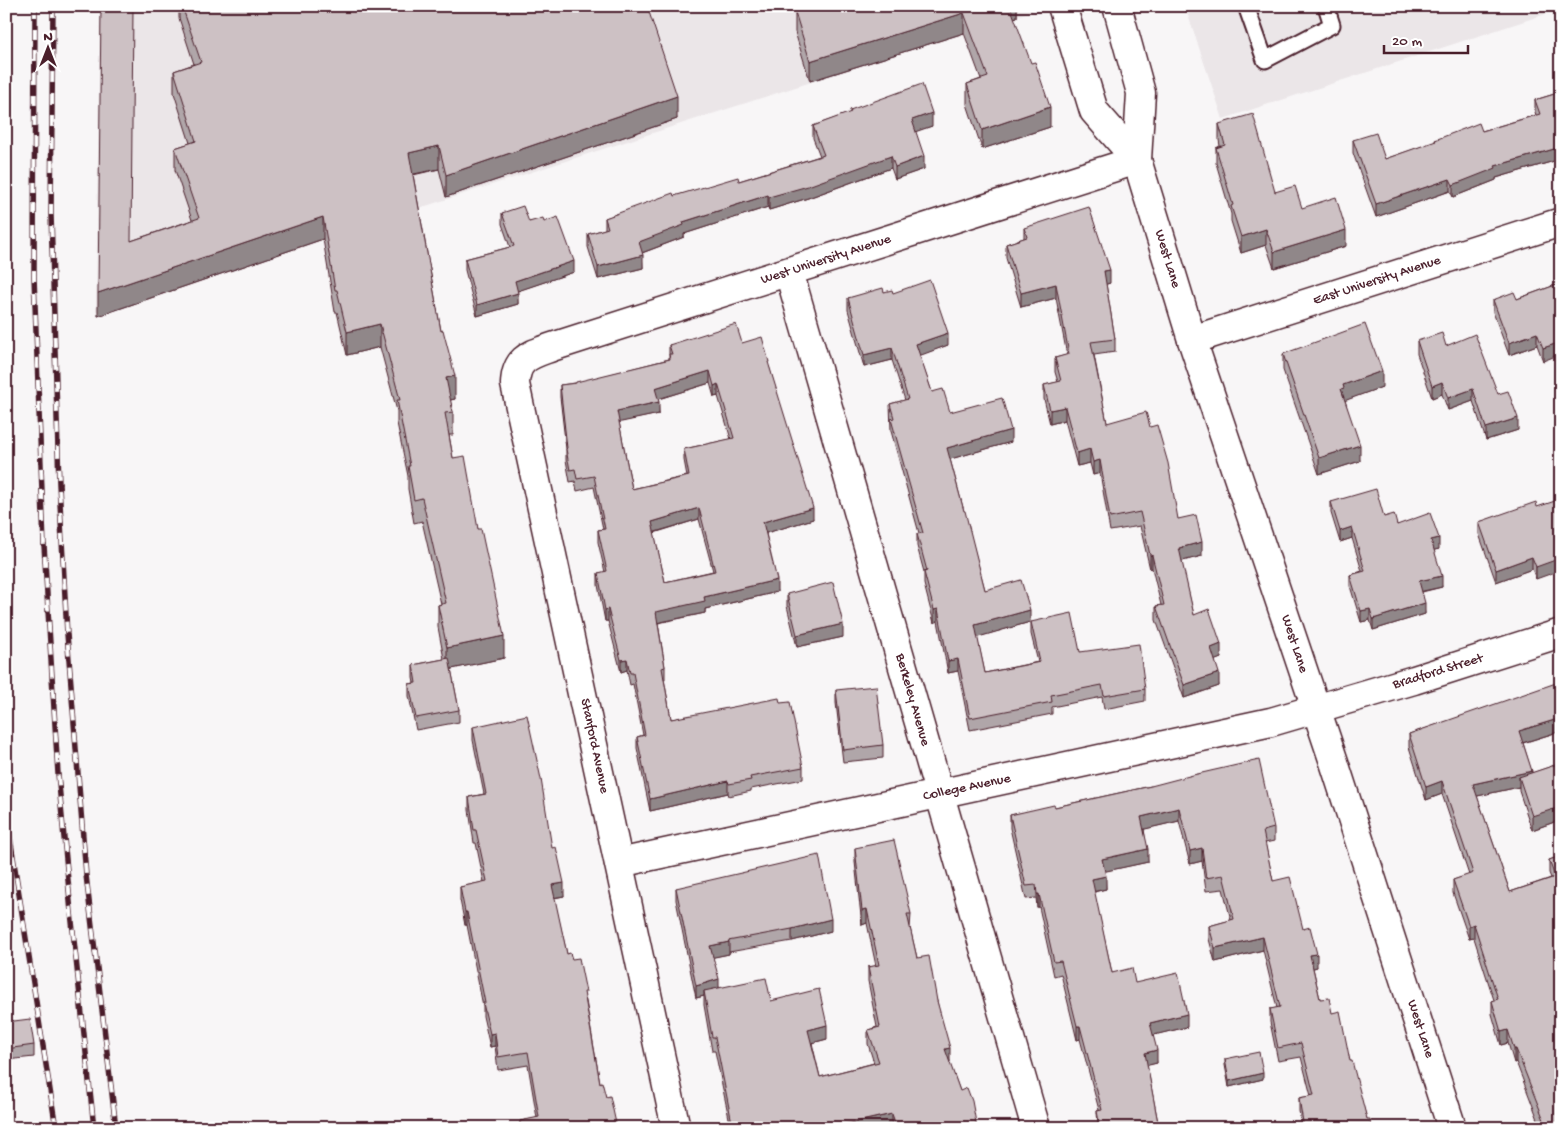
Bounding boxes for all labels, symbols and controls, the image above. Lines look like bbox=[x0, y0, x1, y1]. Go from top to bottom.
north arrow bbox=[22, 22, 72, 72]
scale bar bbox=[1384, 22, 1468, 54]
text: N bbox=[43, 29, 53, 46]
text: 20 m bbox=[1392, 33, 1422, 51]
street label: West Lane bbox=[1150, 228, 1184, 291]
street label: West University Avenue bbox=[759, 231, 894, 289]
street label: East University Avenue bbox=[1311, 252, 1444, 310]
street label: West Lane bbox=[1277, 613, 1312, 676]
street label: Bradford Street bbox=[1390, 650, 1486, 694]
street label: Berkeley Avenue bbox=[890, 651, 934, 749]
street label: Stanford Avenue bbox=[576, 697, 613, 796]
street label: College Avenue bbox=[922, 770, 1013, 806]
street label: West Lane bbox=[1403, 998, 1438, 1061]

